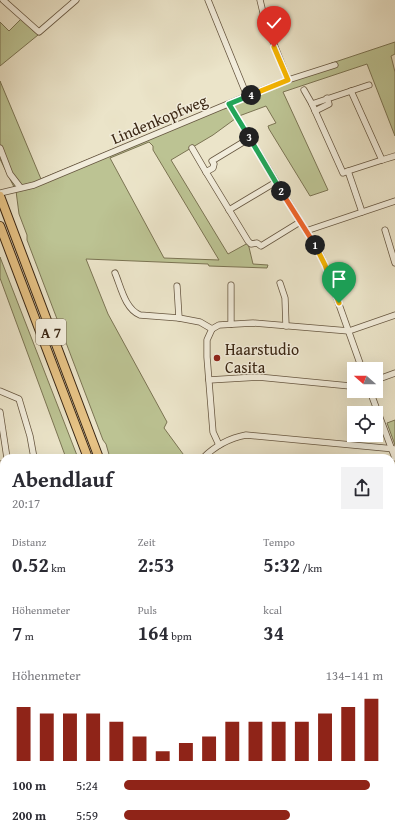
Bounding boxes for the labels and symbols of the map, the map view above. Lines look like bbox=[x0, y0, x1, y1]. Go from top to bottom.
pin bbox=[257, 6, 291, 47]
pin: 4 bbox=[241, 85, 261, 105]
street label: Lindenkopfweg bbox=[107, 88, 211, 150]
pin: 3 bbox=[239, 127, 259, 147]
pin: 2 bbox=[271, 181, 291, 201]
pin: 1 bbox=[305, 235, 325, 255]
pin bbox=[322, 262, 356, 303]
road number: A 7 bbox=[36, 319, 66, 345]
place label: Haarstudio Casita bbox=[225, 337, 299, 379]
marker: Haarstudio Casita bbox=[212, 353, 222, 363]
north arrow bbox=[347, 362, 383, 398]

